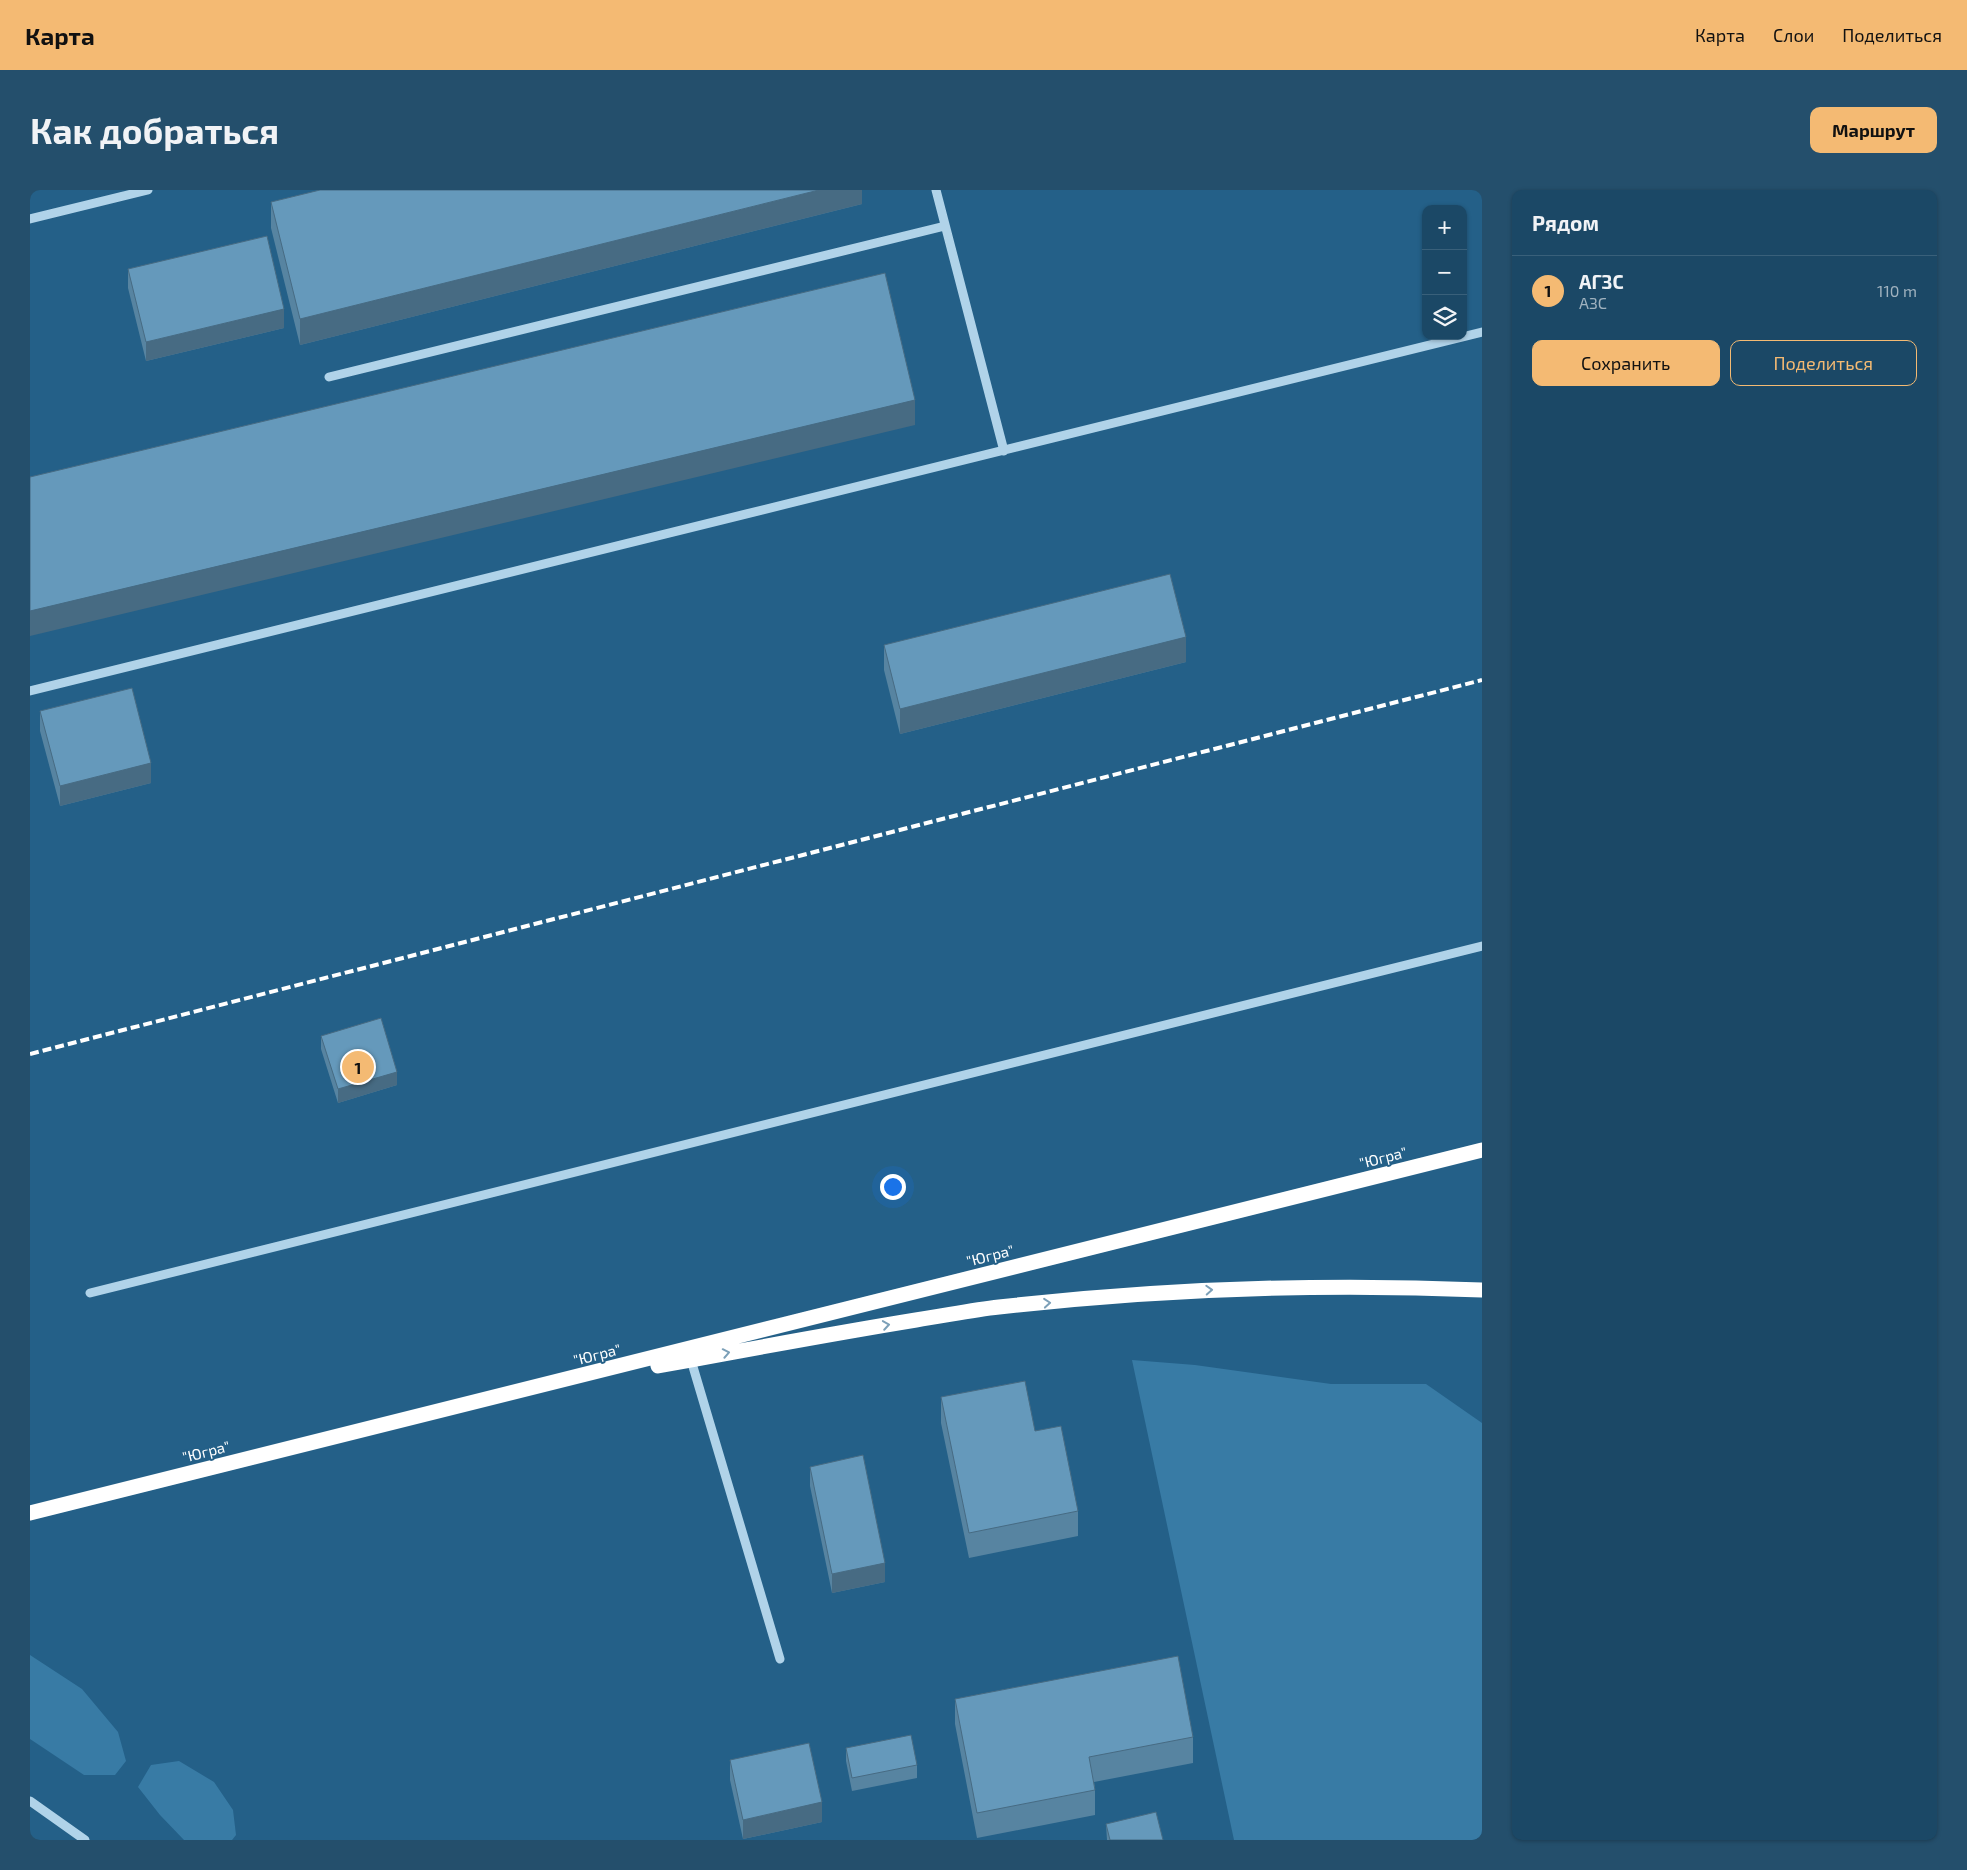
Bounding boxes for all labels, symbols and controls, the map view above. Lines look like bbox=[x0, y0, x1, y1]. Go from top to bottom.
text: Карта bbox=[25, 21, 95, 50]
text: Карта bbox=[1695, 24, 1745, 46]
text: Слои bbox=[1773, 24, 1814, 46]
text: Поделиться bbox=[1842, 24, 1942, 46]
button: Маршрут bbox=[1810, 107, 1937, 153]
text: Как добраться bbox=[30, 109, 279, 151]
map controls bbox=[1422, 205, 1467, 340]
button: + bbox=[1422, 205, 1467, 250]
text: Рядом bbox=[1532, 210, 1599, 235]
button: − bbox=[1422, 250, 1467, 295]
text: АГЗС bbox=[1579, 270, 1624, 293]
text: 1 bbox=[1545, 281, 1551, 300]
text: 110 m bbox=[1877, 281, 1917, 300]
text: АЗС bbox=[1579, 293, 1607, 312]
button: layers bbox=[1422, 295, 1467, 340]
button: Сохранить bbox=[1532, 340, 1720, 386]
button: Поделиться bbox=[1730, 340, 1917, 386]
pin: 1 bbox=[342, 1048, 374, 1086]
street label: "Югра" bbox=[1357, 1142, 1409, 1172]
your location bbox=[880, 1174, 906, 1200]
street label: "Югра" bbox=[964, 1240, 1016, 1270]
one-way arrow bbox=[1206, 1285, 1213, 1295]
one-way arrow bbox=[1043, 1297, 1051, 1308]
one-way arrow bbox=[882, 1320, 891, 1330]
street label: "Югра" bbox=[571, 1339, 623, 1369]
one-way arrow bbox=[722, 1349, 731, 1359]
street label: "Югра" bbox=[180, 1436, 232, 1466]

